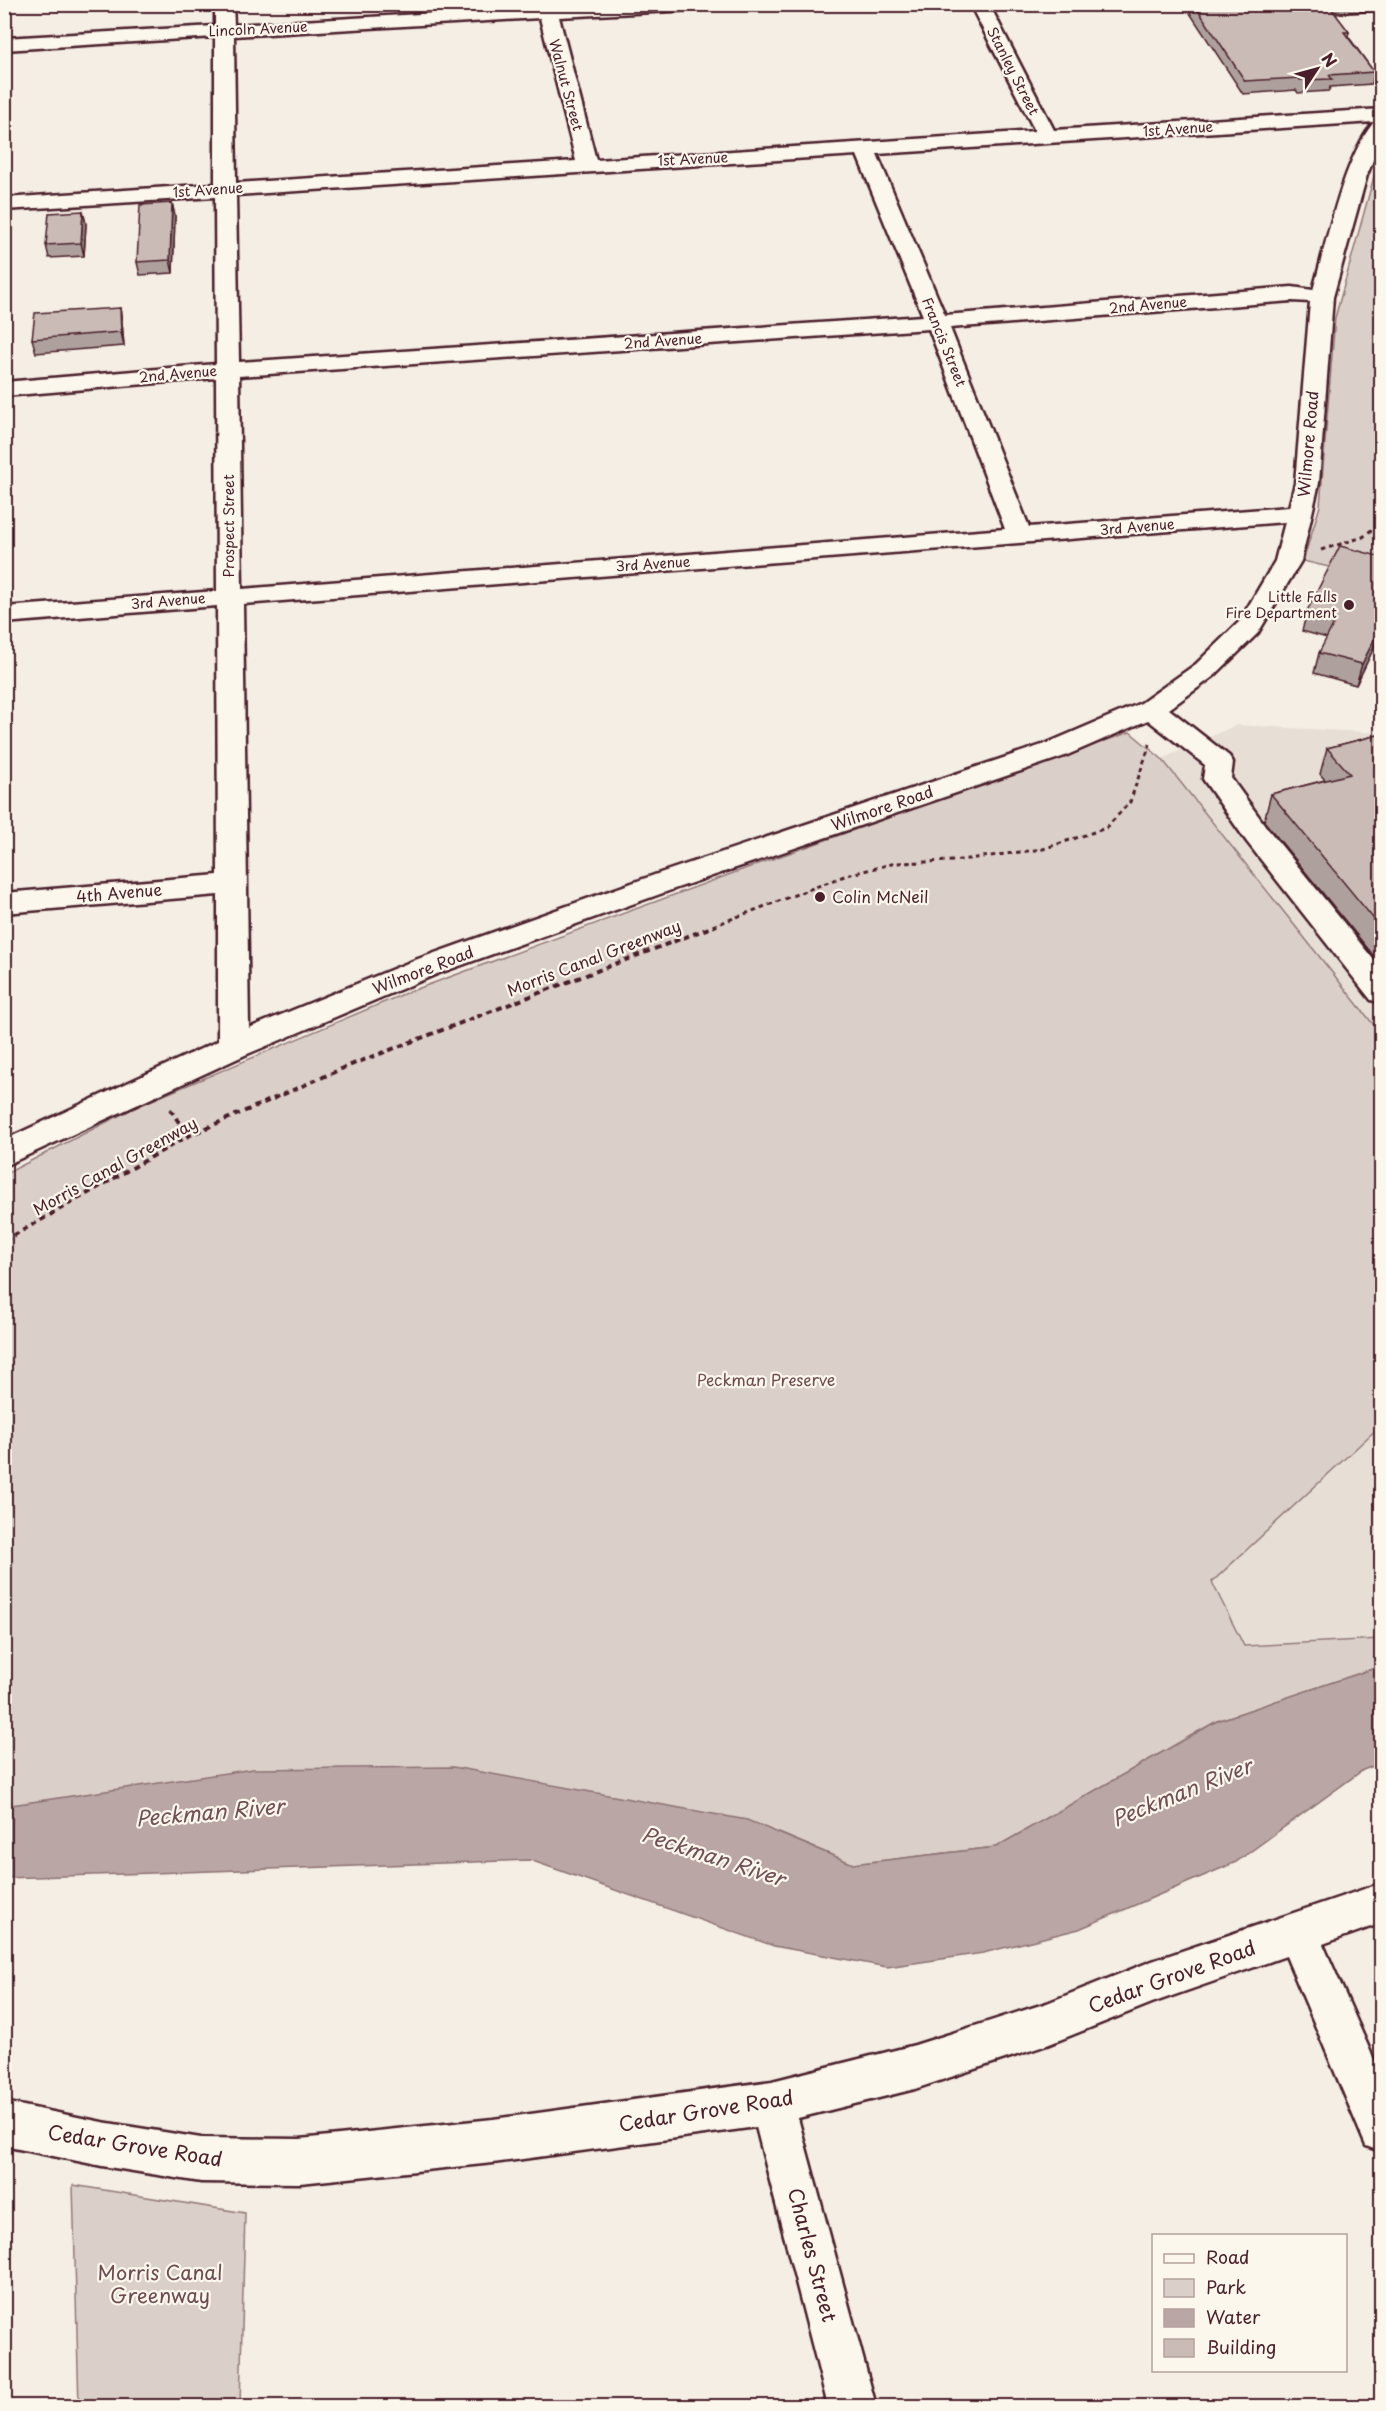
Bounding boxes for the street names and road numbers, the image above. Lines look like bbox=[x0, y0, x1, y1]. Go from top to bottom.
street label: Lincoln Avenue bbox=[208, 15, 308, 42]
street label: Stanley Street bbox=[982, 23, 1045, 119]
street label: Walnut Street bbox=[544, 37, 589, 133]
street label: 1st Avenue bbox=[1142, 116, 1214, 141]
street label: 1st Avenue bbox=[657, 146, 729, 171]
street label: 1st Avenue bbox=[172, 177, 244, 202]
street label: 2nd Avenue bbox=[1108, 291, 1188, 318]
street label: Francis Street bbox=[917, 294, 972, 390]
street label: 2nd Avenue bbox=[623, 327, 703, 354]
street label: 2nd Avenue bbox=[138, 360, 218, 387]
street label: Wilmore Road bbox=[1290, 390, 1324, 498]
street label: Prospect Street bbox=[218, 474, 239, 578]
street label: 3rd Avenue bbox=[1099, 513, 1176, 540]
street label: 3rd Avenue bbox=[615, 550, 691, 577]
street label: 3rd Avenue bbox=[130, 587, 207, 614]
street label: Wilmore Road bbox=[827, 778, 936, 836]
street label: 4th Avenue bbox=[75, 876, 163, 908]
street label: Morris Canal Greenway bbox=[503, 913, 684, 1001]
street label: Wilmore Road bbox=[368, 939, 477, 999]
street label: Morris Canal Greenway bbox=[28, 1110, 201, 1220]
street label: Cedar Grove Road bbox=[1084, 1932, 1260, 2020]
street label: Cedar Grove Road bbox=[616, 2081, 795, 2139]
street label: Cedar Grove Road bbox=[46, 2116, 225, 2174]
street label: Charles Street bbox=[781, 2184, 845, 2325]

